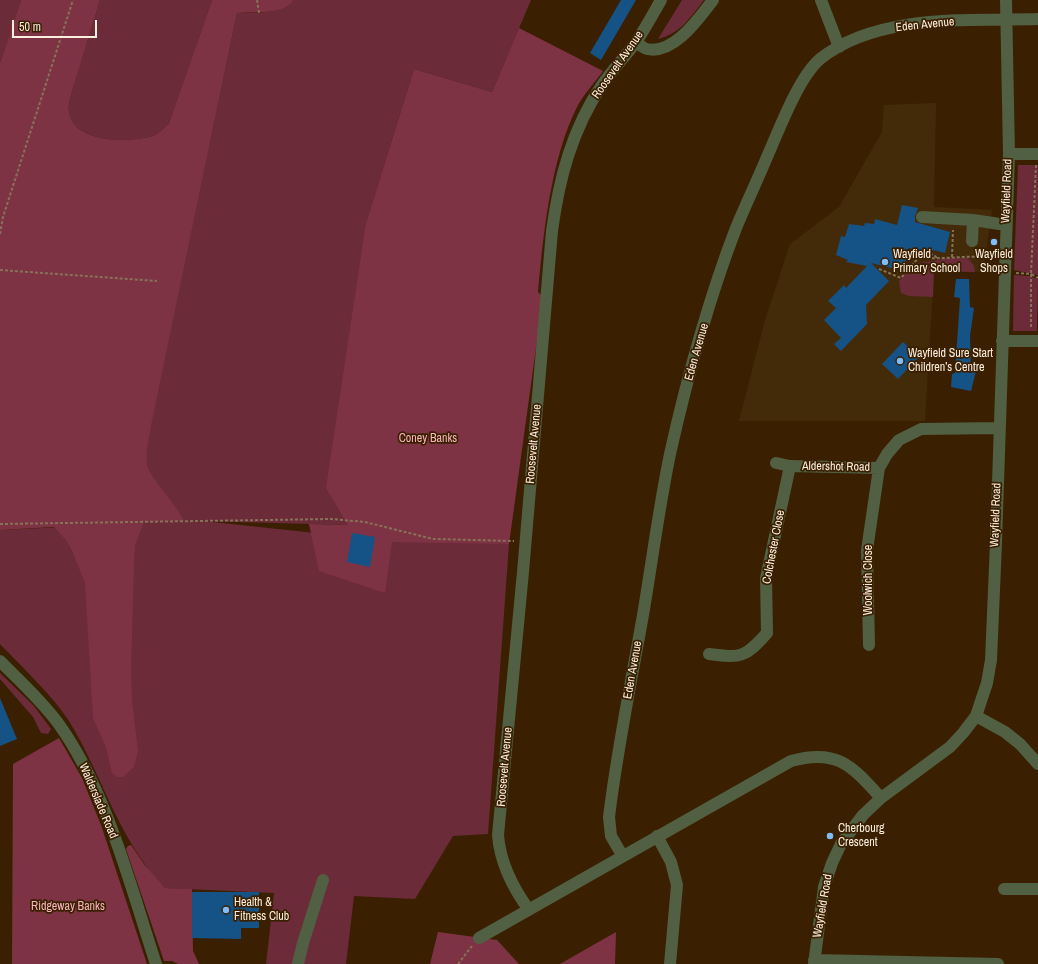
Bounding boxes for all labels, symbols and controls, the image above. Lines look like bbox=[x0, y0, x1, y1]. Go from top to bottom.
scale bar bbox=[14, 12, 99, 38]
street label: Eden Avenue bbox=[895, 15, 955, 35]
text: 50 m bbox=[19, 19, 41, 35]
street label: Roosevelt Avenue bbox=[589, 28, 647, 102]
street label: Wayfield Road bbox=[999, 159, 1015, 223]
marker: Wayfield Shops bbox=[989, 237, 999, 247]
place label: Wayfield Primary School bbox=[893, 248, 960, 276]
place label: Wayfield Shops bbox=[975, 248, 1013, 276]
marker: Wayfield Primary School bbox=[880, 257, 890, 267]
street label: Eden Avenue bbox=[682, 322, 712, 382]
place label: Wayfield Sure Start Children’s Centre bbox=[908, 347, 993, 375]
marker: Wayfield Sure Start Children’s Centre bbox=[895, 356, 905, 366]
street label: Roosevelt Avenue bbox=[523, 404, 545, 484]
park label: Coney Banks bbox=[399, 432, 457, 446]
street label: Aldershot Road bbox=[802, 459, 870, 475]
street label: Wayfield Road bbox=[988, 483, 1004, 547]
street label: Colchester Close bbox=[760, 509, 788, 585]
street label: Woolwich Close bbox=[862, 545, 876, 615]
street label: Eden Avenue bbox=[621, 640, 645, 700]
street label: Roosevelt Avenue bbox=[494, 727, 516, 807]
street label: Walderslade Road bbox=[76, 761, 120, 841]
place label: Cherbourg Crescent bbox=[838, 822, 884, 850]
marker: Cherbourg Crescent bbox=[825, 831, 835, 841]
street label: Wayfield Road bbox=[810, 873, 836, 939]
place label: Health & Fitness Club bbox=[234, 896, 289, 924]
park label: Ridgeway Banks bbox=[31, 900, 105, 914]
marker: Health & Fitness Club bbox=[221, 905, 231, 915]

